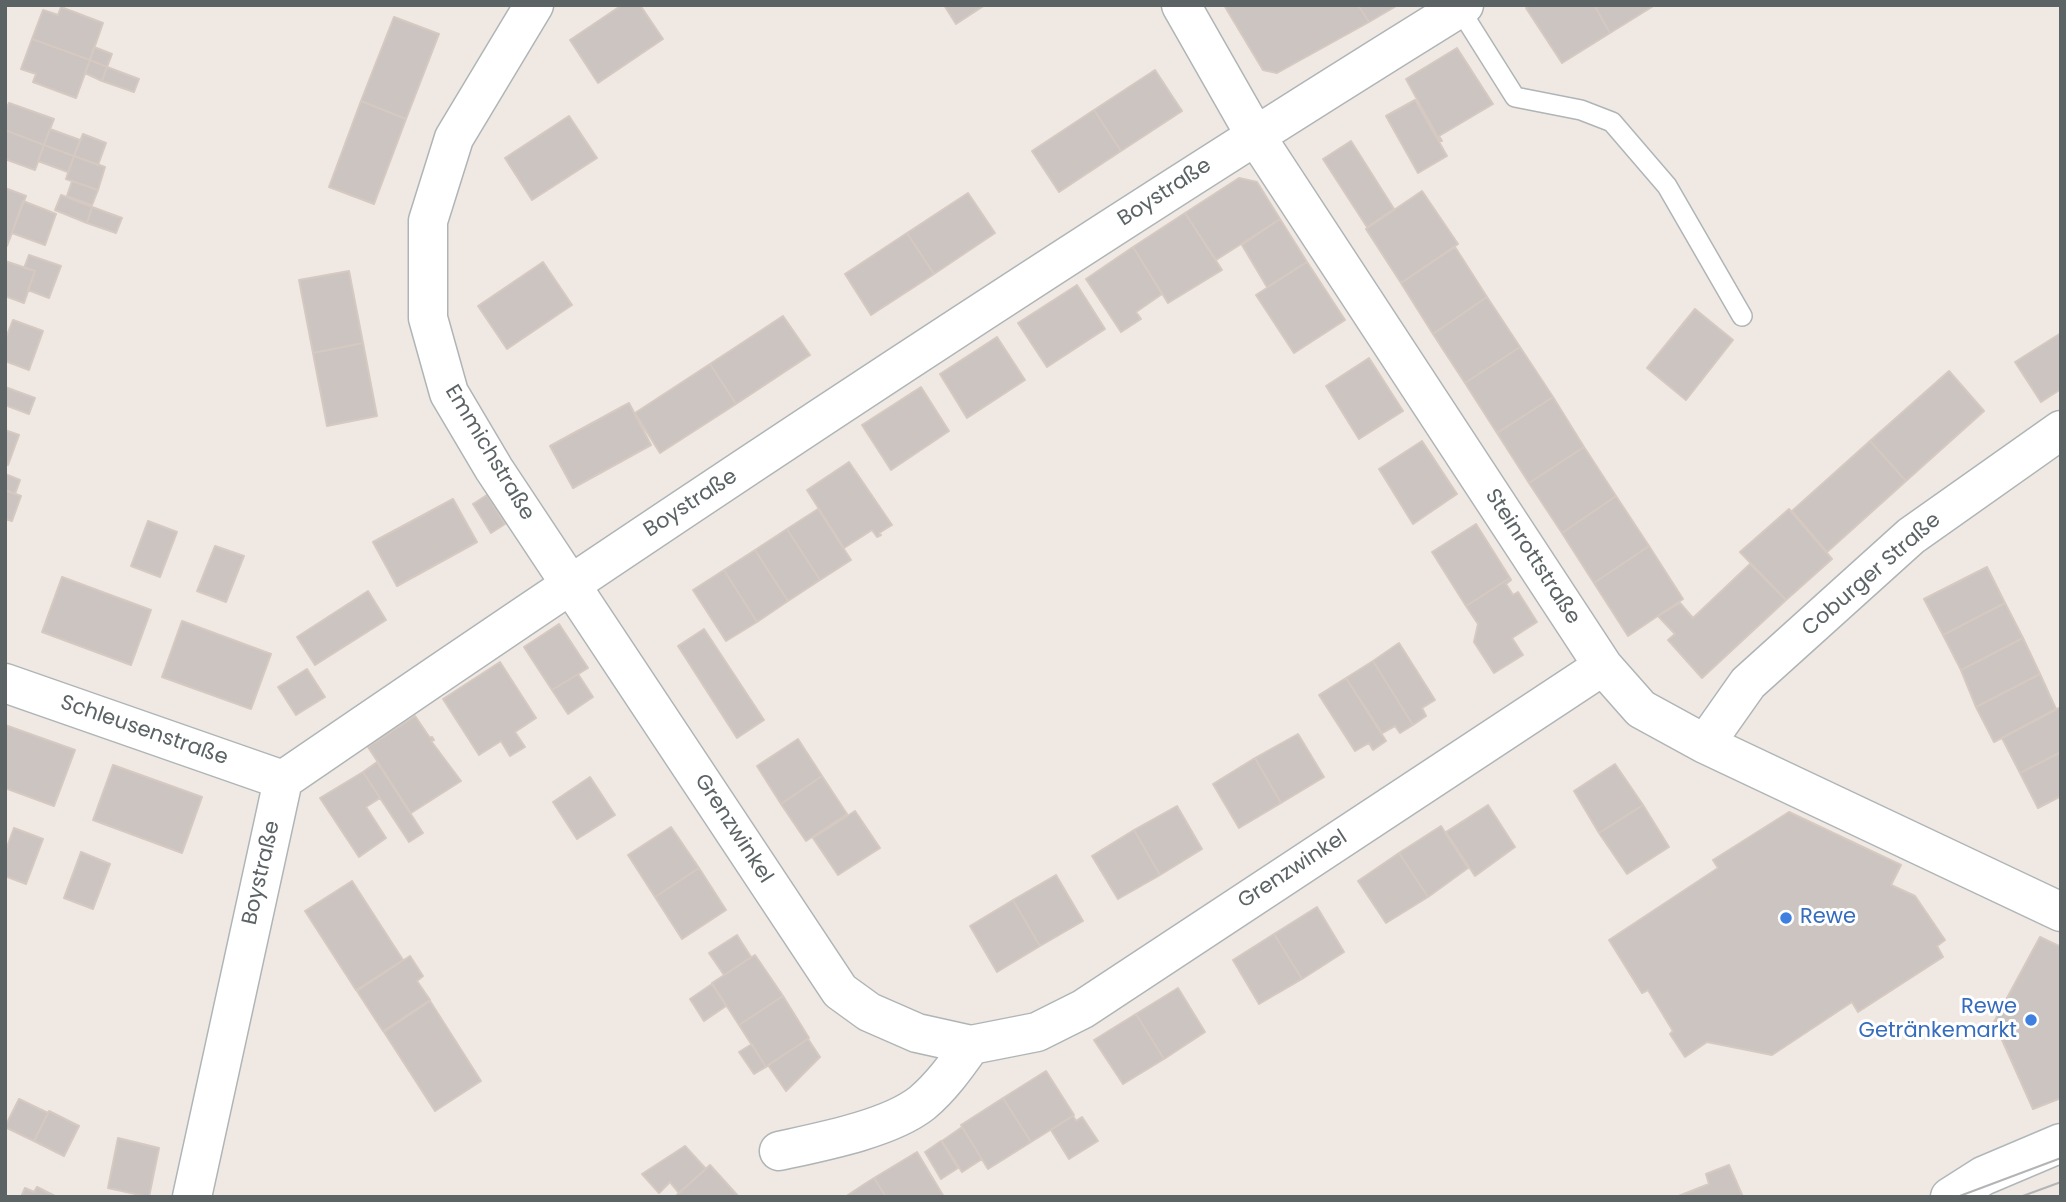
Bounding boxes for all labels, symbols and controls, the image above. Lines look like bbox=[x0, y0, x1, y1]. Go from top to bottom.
street label: Boystraße bbox=[1114, 154, 1216, 232]
street label: Emmichstraße bbox=[439, 381, 539, 525]
street label: Boystraße bbox=[640, 465, 742, 543]
street label: Steinrottstraße bbox=[1479, 485, 1585, 629]
street label: Coburger Straße bbox=[1798, 508, 1946, 642]
street label: Schleusenstraße bbox=[57, 691, 231, 771]
street label: Grenzwinkel bbox=[688, 770, 778, 888]
street label: Boystraße bbox=[238, 818, 286, 928]
street label: Grenzwinkel bbox=[1234, 825, 1352, 915]
place label: Rewe bbox=[1800, 905, 1856, 931]
marker: Rewe bbox=[1778, 910, 1794, 926]
place label: Rewe Getränkemarkt bbox=[1859, 995, 2017, 1045]
marker: Rewe Getränkemarkt bbox=[2023, 1012, 2039, 1028]

